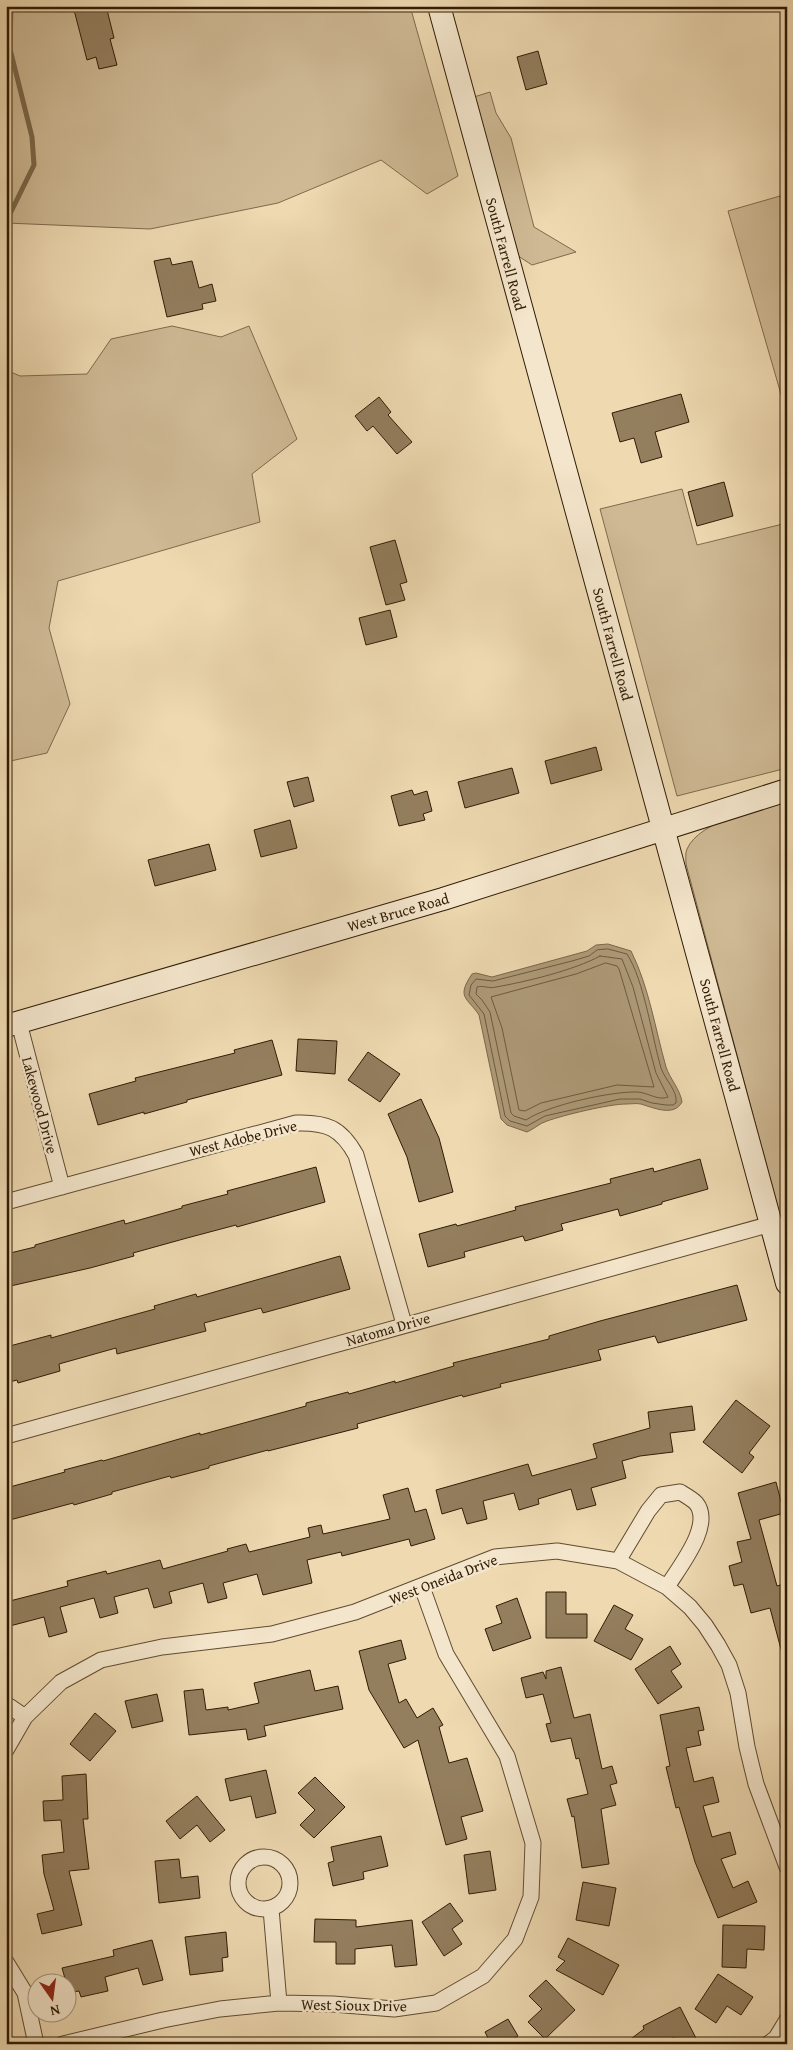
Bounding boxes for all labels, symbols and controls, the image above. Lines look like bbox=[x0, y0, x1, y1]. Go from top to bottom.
street label: South Farrell Road bbox=[481, 195, 531, 313]
street label: South Farrell Road bbox=[588, 585, 638, 703]
street label: West Bruce Road bbox=[345, 887, 451, 937]
street label: South Farrell Road bbox=[695, 976, 745, 1094]
street label: Lakewood Drive bbox=[17, 1054, 63, 1156]
street label: West Adobe Drive bbox=[187, 1114, 299, 1162]
street label: Natoma Drive bbox=[344, 1307, 432, 1351]
street label: West Oneida Drive bbox=[386, 1549, 500, 1609]
north arrow bbox=[28, 1972, 78, 2022]
street label: West Sioux Drive bbox=[301, 1994, 407, 2016]
text: N bbox=[48, 2000, 62, 2022]

